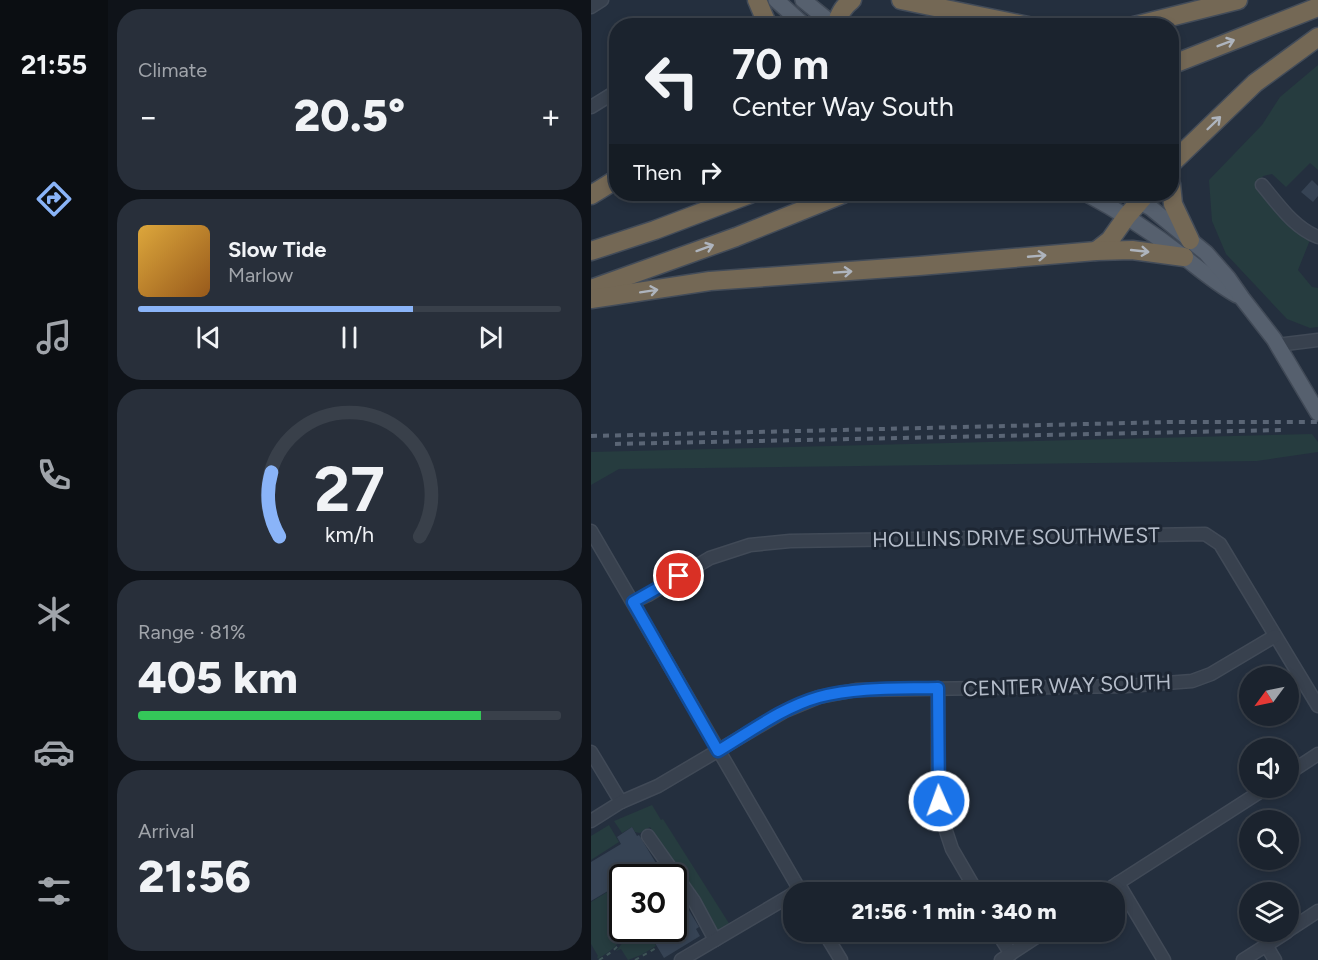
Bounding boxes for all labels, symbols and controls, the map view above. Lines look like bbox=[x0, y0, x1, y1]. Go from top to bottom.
one-way arrow bbox=[1216, 37, 1235, 48]
text: 70 m bbox=[732, 39, 829, 90]
icon: left bbox=[633, 42, 711, 120]
text: 21:55 bbox=[21, 48, 87, 81]
text: Climate bbox=[138, 58, 207, 82]
text: 20.5° bbox=[294, 88, 405, 142]
text: Center Way South bbox=[732, 90, 954, 123]
text: − bbox=[138, 97, 159, 136]
text: + bbox=[540, 97, 561, 136]
one-way arrow bbox=[1206, 116, 1221, 131]
icon: right bbox=[694, 156, 727, 189]
text: Then bbox=[633, 159, 682, 186]
icon: directions bbox=[33, 178, 75, 220]
text: Slow Tide bbox=[228, 236, 327, 263]
one-way arrow bbox=[695, 242, 714, 253]
one-way arrow bbox=[1129, 246, 1149, 257]
one-way arrow bbox=[1027, 250, 1047, 261]
text: Marlow bbox=[228, 263, 293, 287]
one-way arrow bbox=[832, 266, 852, 277]
one-way arrow bbox=[638, 285, 658, 296]
icon: music bbox=[33, 316, 75, 358]
icon: previous bbox=[192, 321, 225, 354]
icon: pause bbox=[333, 321, 366, 354]
icon: next bbox=[474, 321, 507, 354]
text: 27 bbox=[314, 452, 385, 527]
icon: phone bbox=[33, 454, 75, 496]
text: km/h bbox=[325, 522, 374, 547]
street label: HOLLINS DRIVE SOUTHWEST bbox=[872, 522, 1160, 552]
pin bbox=[653, 550, 704, 601]
icon: arrive bbox=[662, 559, 695, 592]
icon: climate bbox=[33, 593, 75, 635]
text: Range · 81% bbox=[138, 620, 246, 644]
text: 405 km bbox=[138, 650, 298, 704]
north arrow bbox=[1239, 666, 1299, 726]
map controls bbox=[1239, 666, 1299, 942]
street label: CENTER WAY SOUTH bbox=[962, 669, 1172, 701]
icon: car bbox=[33, 731, 75, 773]
button: sound bbox=[1239, 738, 1299, 798]
position arrow bbox=[907, 769, 971, 833]
button: search bbox=[1239, 810, 1299, 870]
text: Arrival bbox=[138, 819, 194, 843]
text: 21:56 bbox=[138, 849, 251, 903]
speed limit sign: 30 bbox=[609, 864, 687, 942]
icon: filters bbox=[33, 870, 75, 912]
button: layers bbox=[1239, 882, 1299, 942]
text: 21:56 · 1 min · 340 m bbox=[851, 898, 1057, 925]

